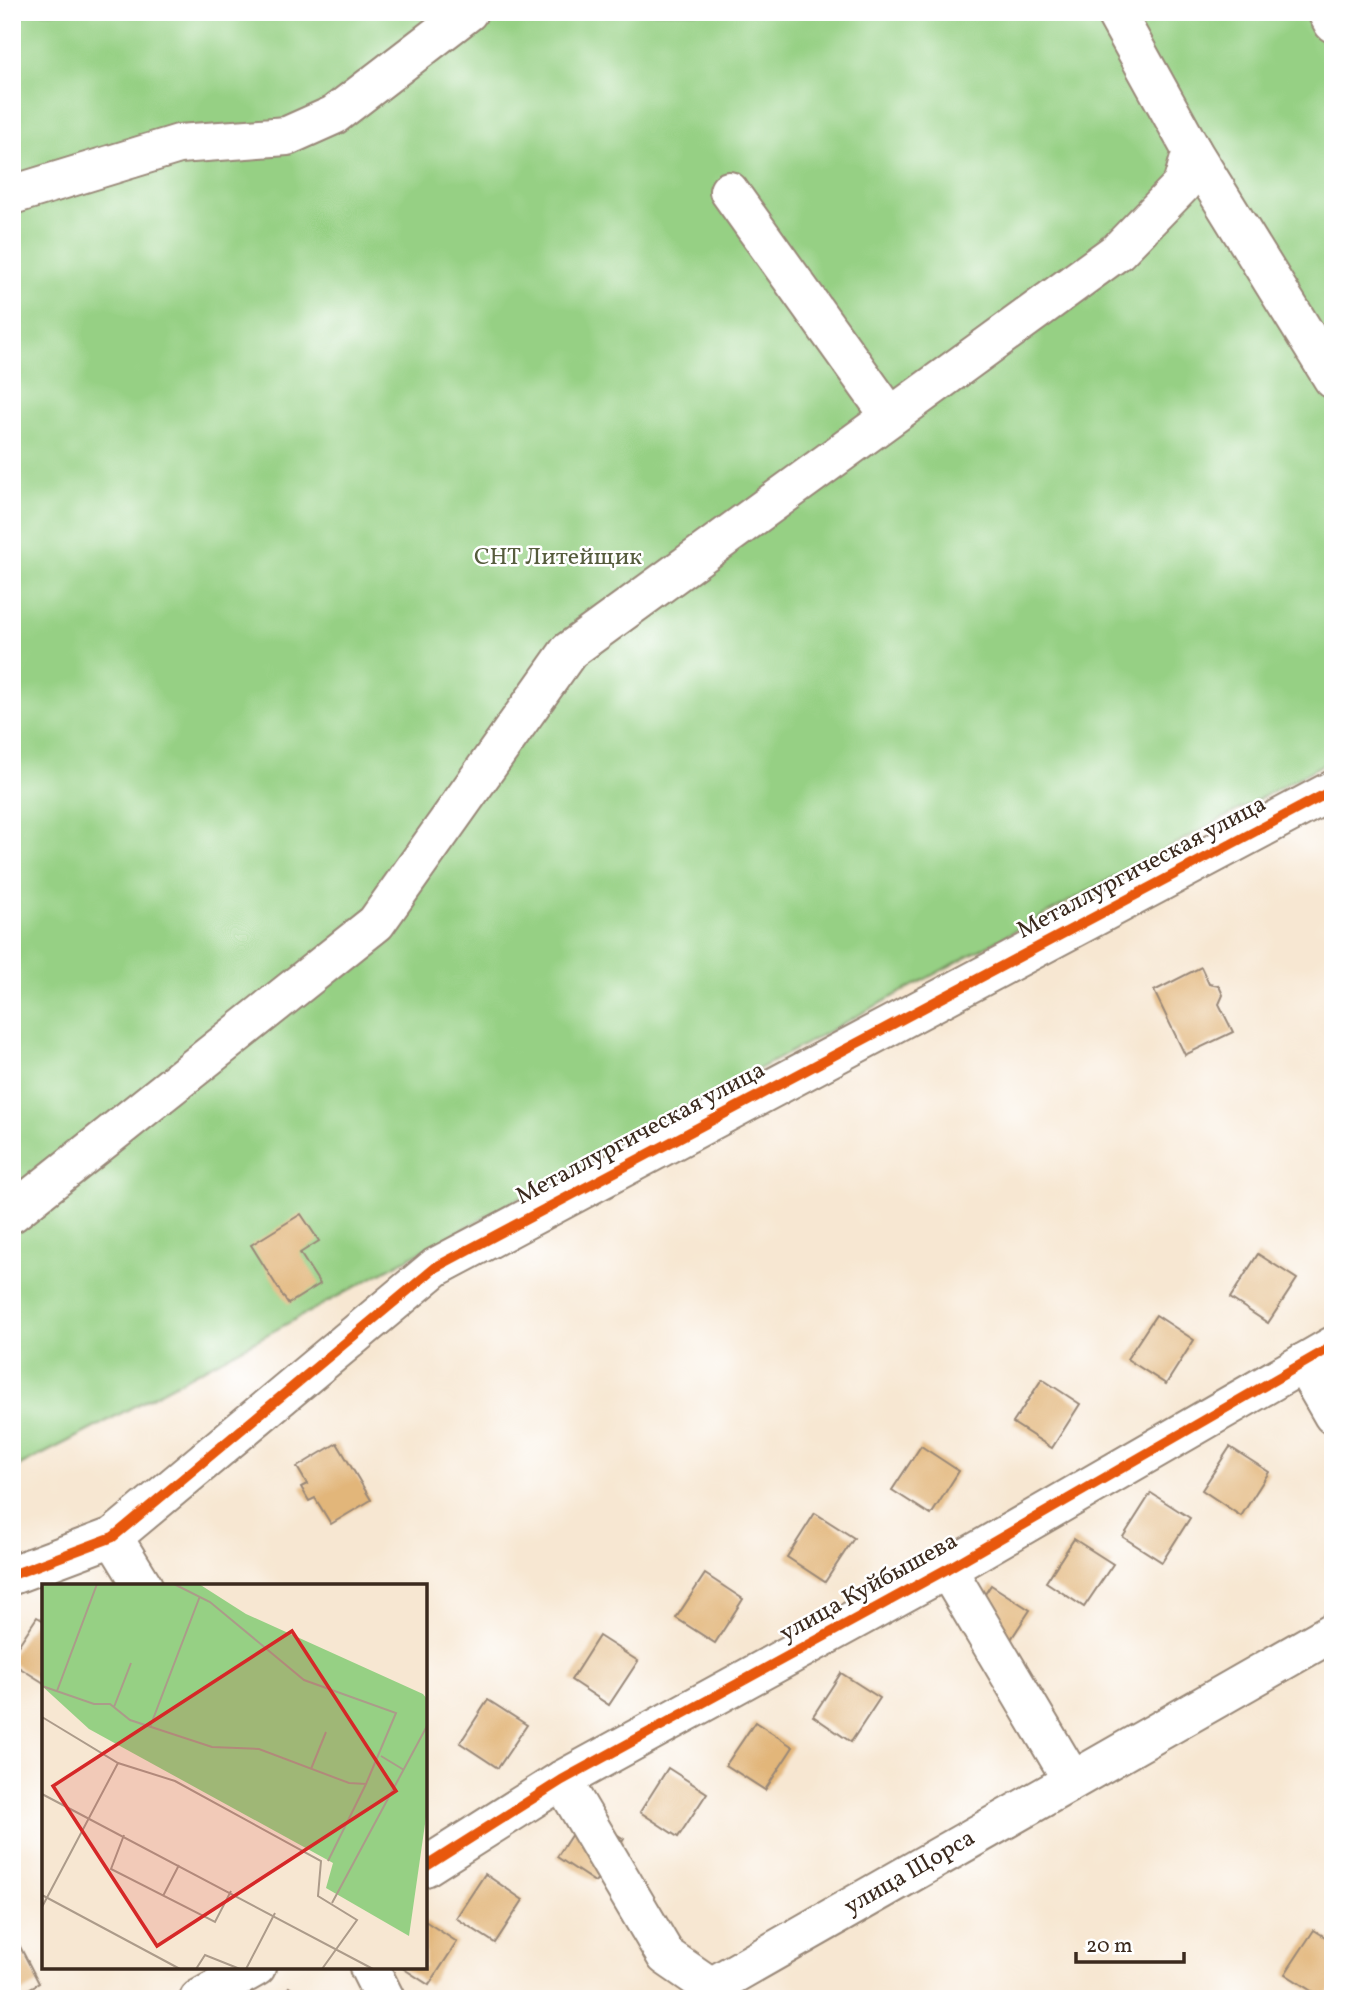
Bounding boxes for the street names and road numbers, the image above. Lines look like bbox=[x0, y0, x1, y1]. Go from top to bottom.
street label: Металлургическая улица bbox=[1011, 788, 1273, 948]
street label: Металлургическая улица bbox=[510, 1054, 772, 1214]
street label: улица Куйбышева bbox=[774, 1525, 964, 1651]
street label: улица Щорса bbox=[838, 1822, 982, 1924]

